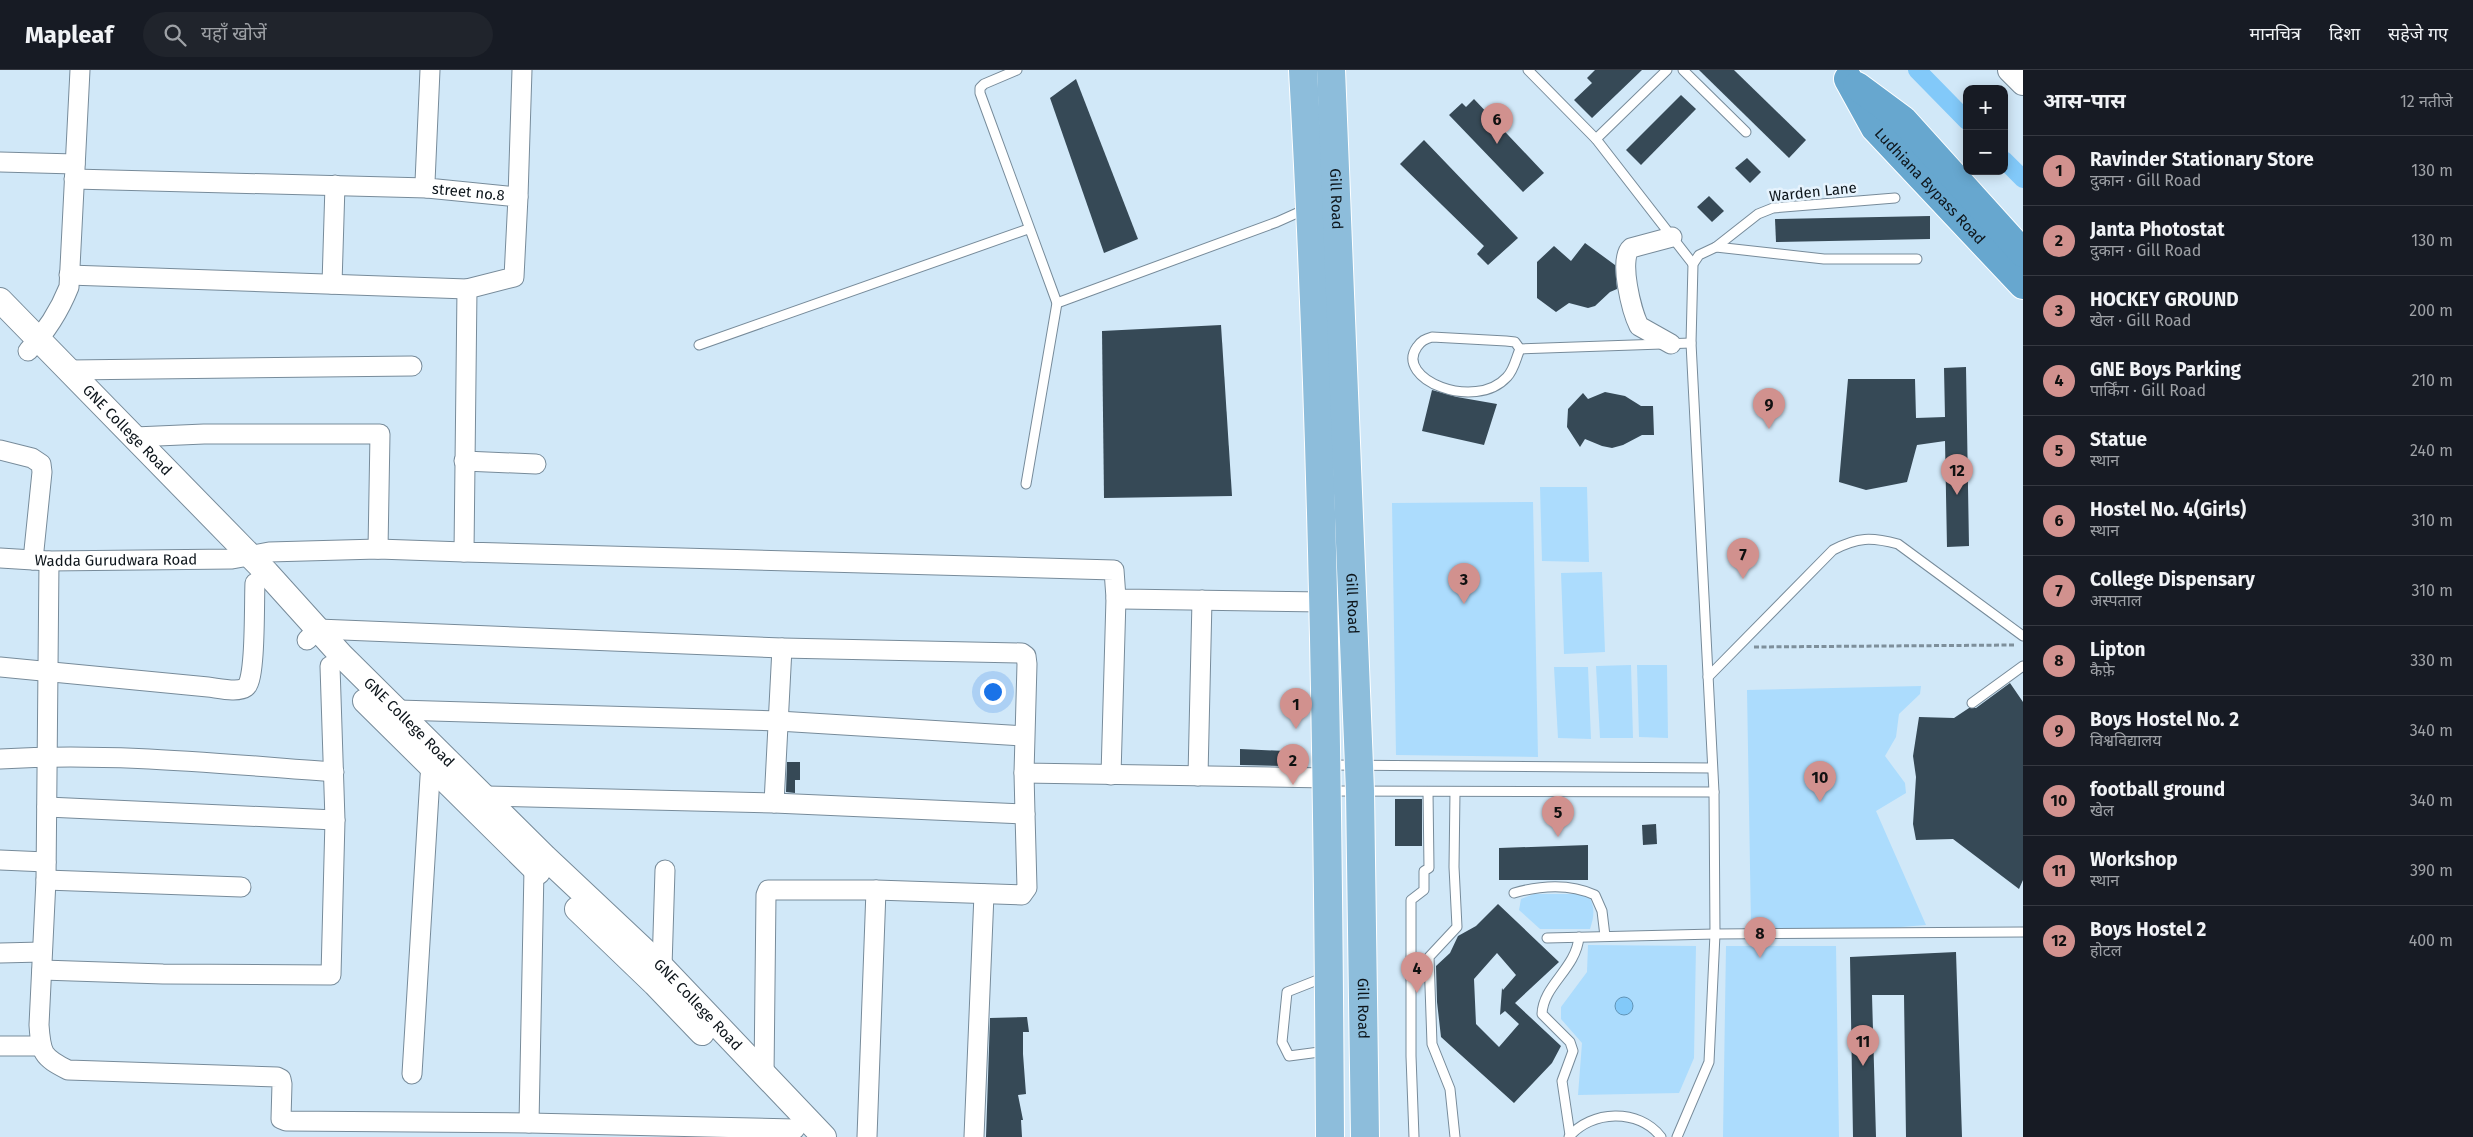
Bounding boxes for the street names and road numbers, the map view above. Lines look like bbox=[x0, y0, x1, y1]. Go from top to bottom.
street label: Ludhiana Bypass Road bbox=[1871, 124, 1989, 248]
street label: Gill Road bbox=[1326, 168, 1346, 230]
street label: Warden Lane bbox=[1768, 178, 1858, 206]
street label: street no.8 bbox=[431, 180, 506, 205]
street label: GNE College Road bbox=[79, 381, 176, 479]
street label: Wadda Gurudwara Road bbox=[34, 550, 197, 570]
street label: Gill Road bbox=[1342, 573, 1363, 634]
street label: GNE College Road bbox=[360, 674, 458, 771]
street label: GNE College Road bbox=[650, 955, 746, 1054]
street label: Gill Road bbox=[1354, 978, 1373, 1039]

